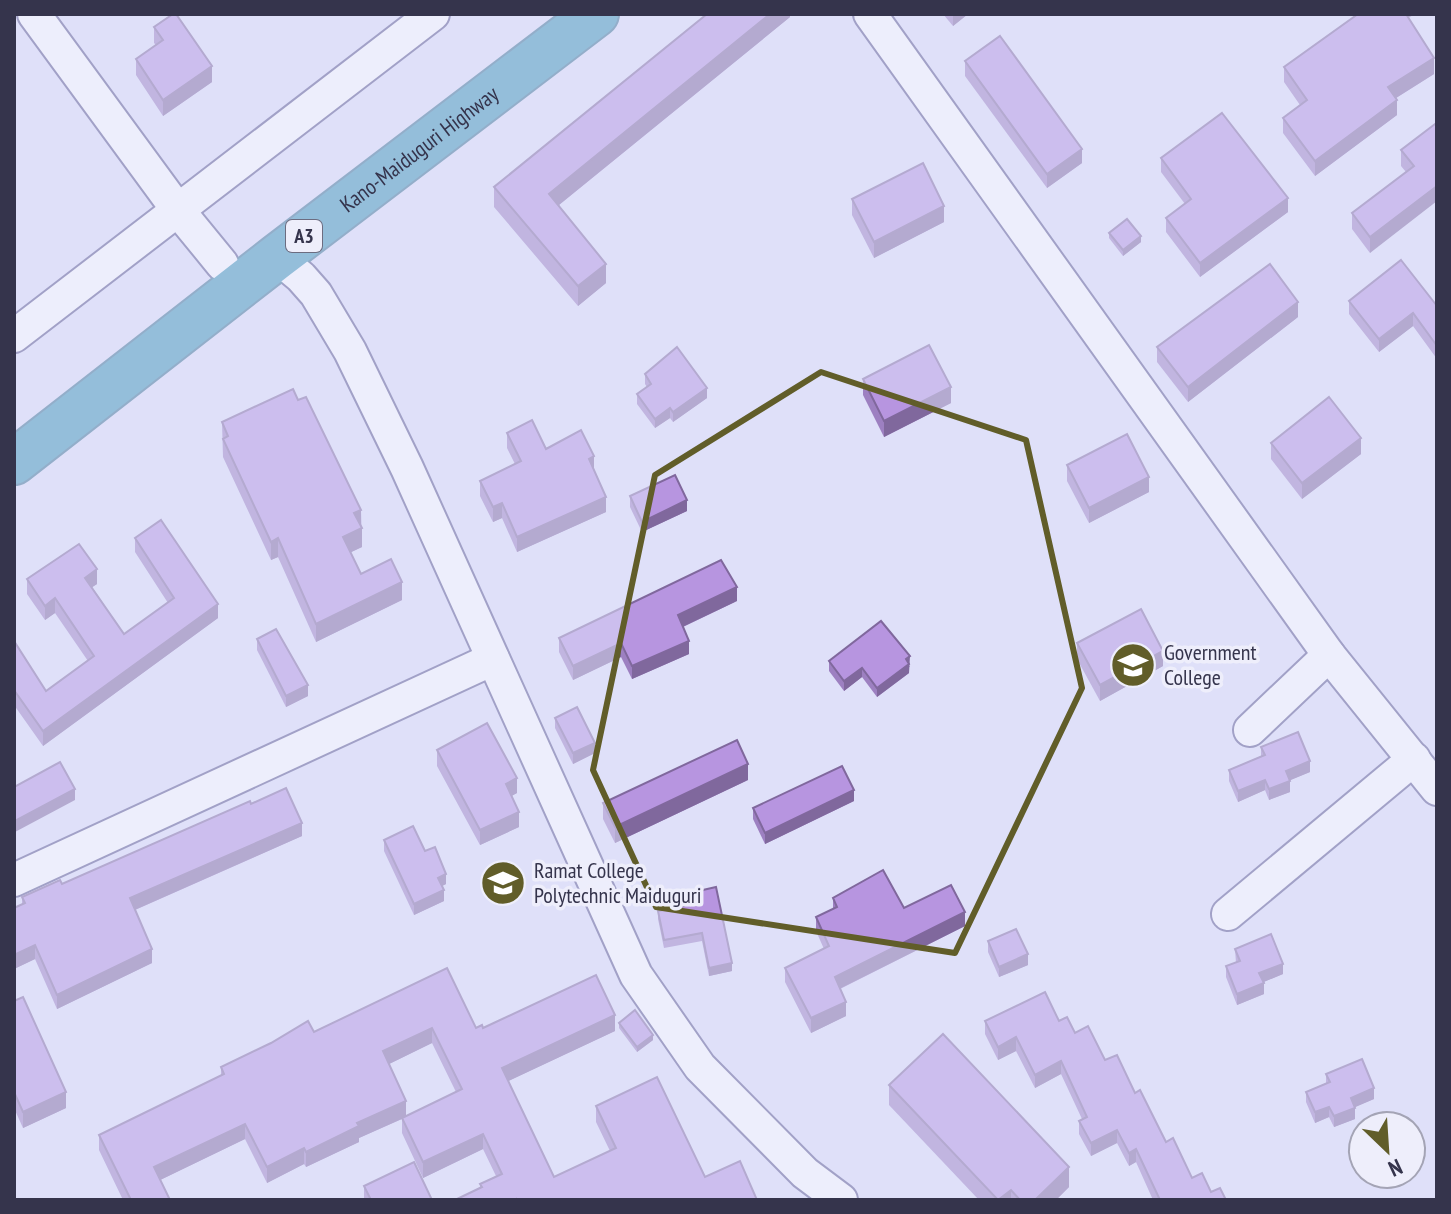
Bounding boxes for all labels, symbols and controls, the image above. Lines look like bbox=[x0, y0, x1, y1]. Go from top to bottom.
street label: Kano-Maiduguri Highway bbox=[334, 79, 504, 218]
road number: A3 bbox=[286, 220, 322, 252]
place label: Government College bbox=[1164, 638, 1257, 691]
school or university icon: Government College bbox=[1109, 641, 1157, 689]
place label: Ramat College Polytechnic Maiduguri bbox=[534, 856, 702, 909]
school or university icon: Ramat College Polytechnic Maiduguri bbox=[479, 859, 527, 907]
north arrow bbox=[1347, 1110, 1427, 1190]
text: N bbox=[1384, 1153, 1407, 1183]

